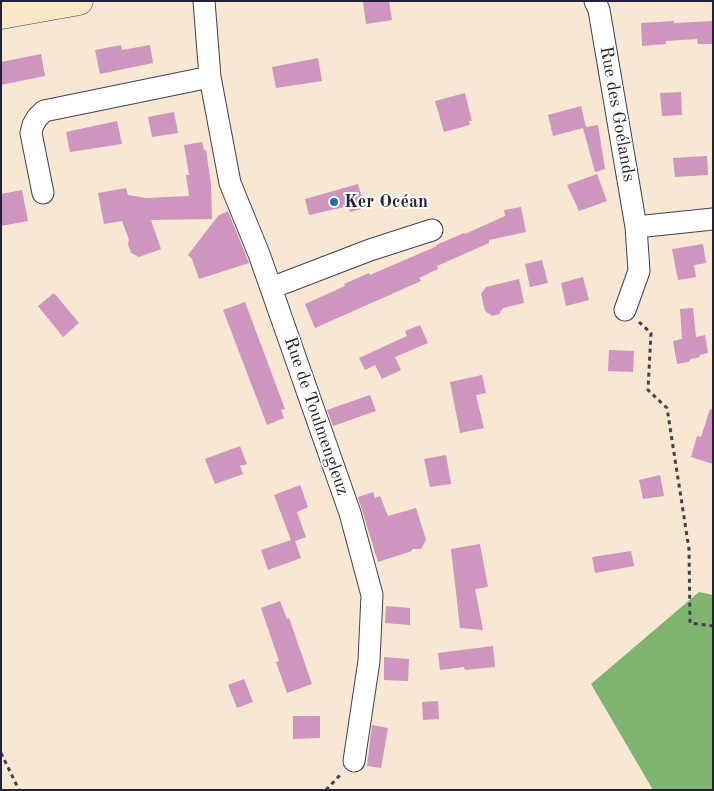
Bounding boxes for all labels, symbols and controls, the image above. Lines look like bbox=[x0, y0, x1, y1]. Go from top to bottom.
street label: Rue des Goélands bbox=[594, 45, 640, 183]
place label: Ker Océan bbox=[344, 191, 428, 213]
marker: Ker Océan bbox=[328, 196, 340, 208]
street label: Rue de Toulmengleuz bbox=[279, 334, 353, 498]

